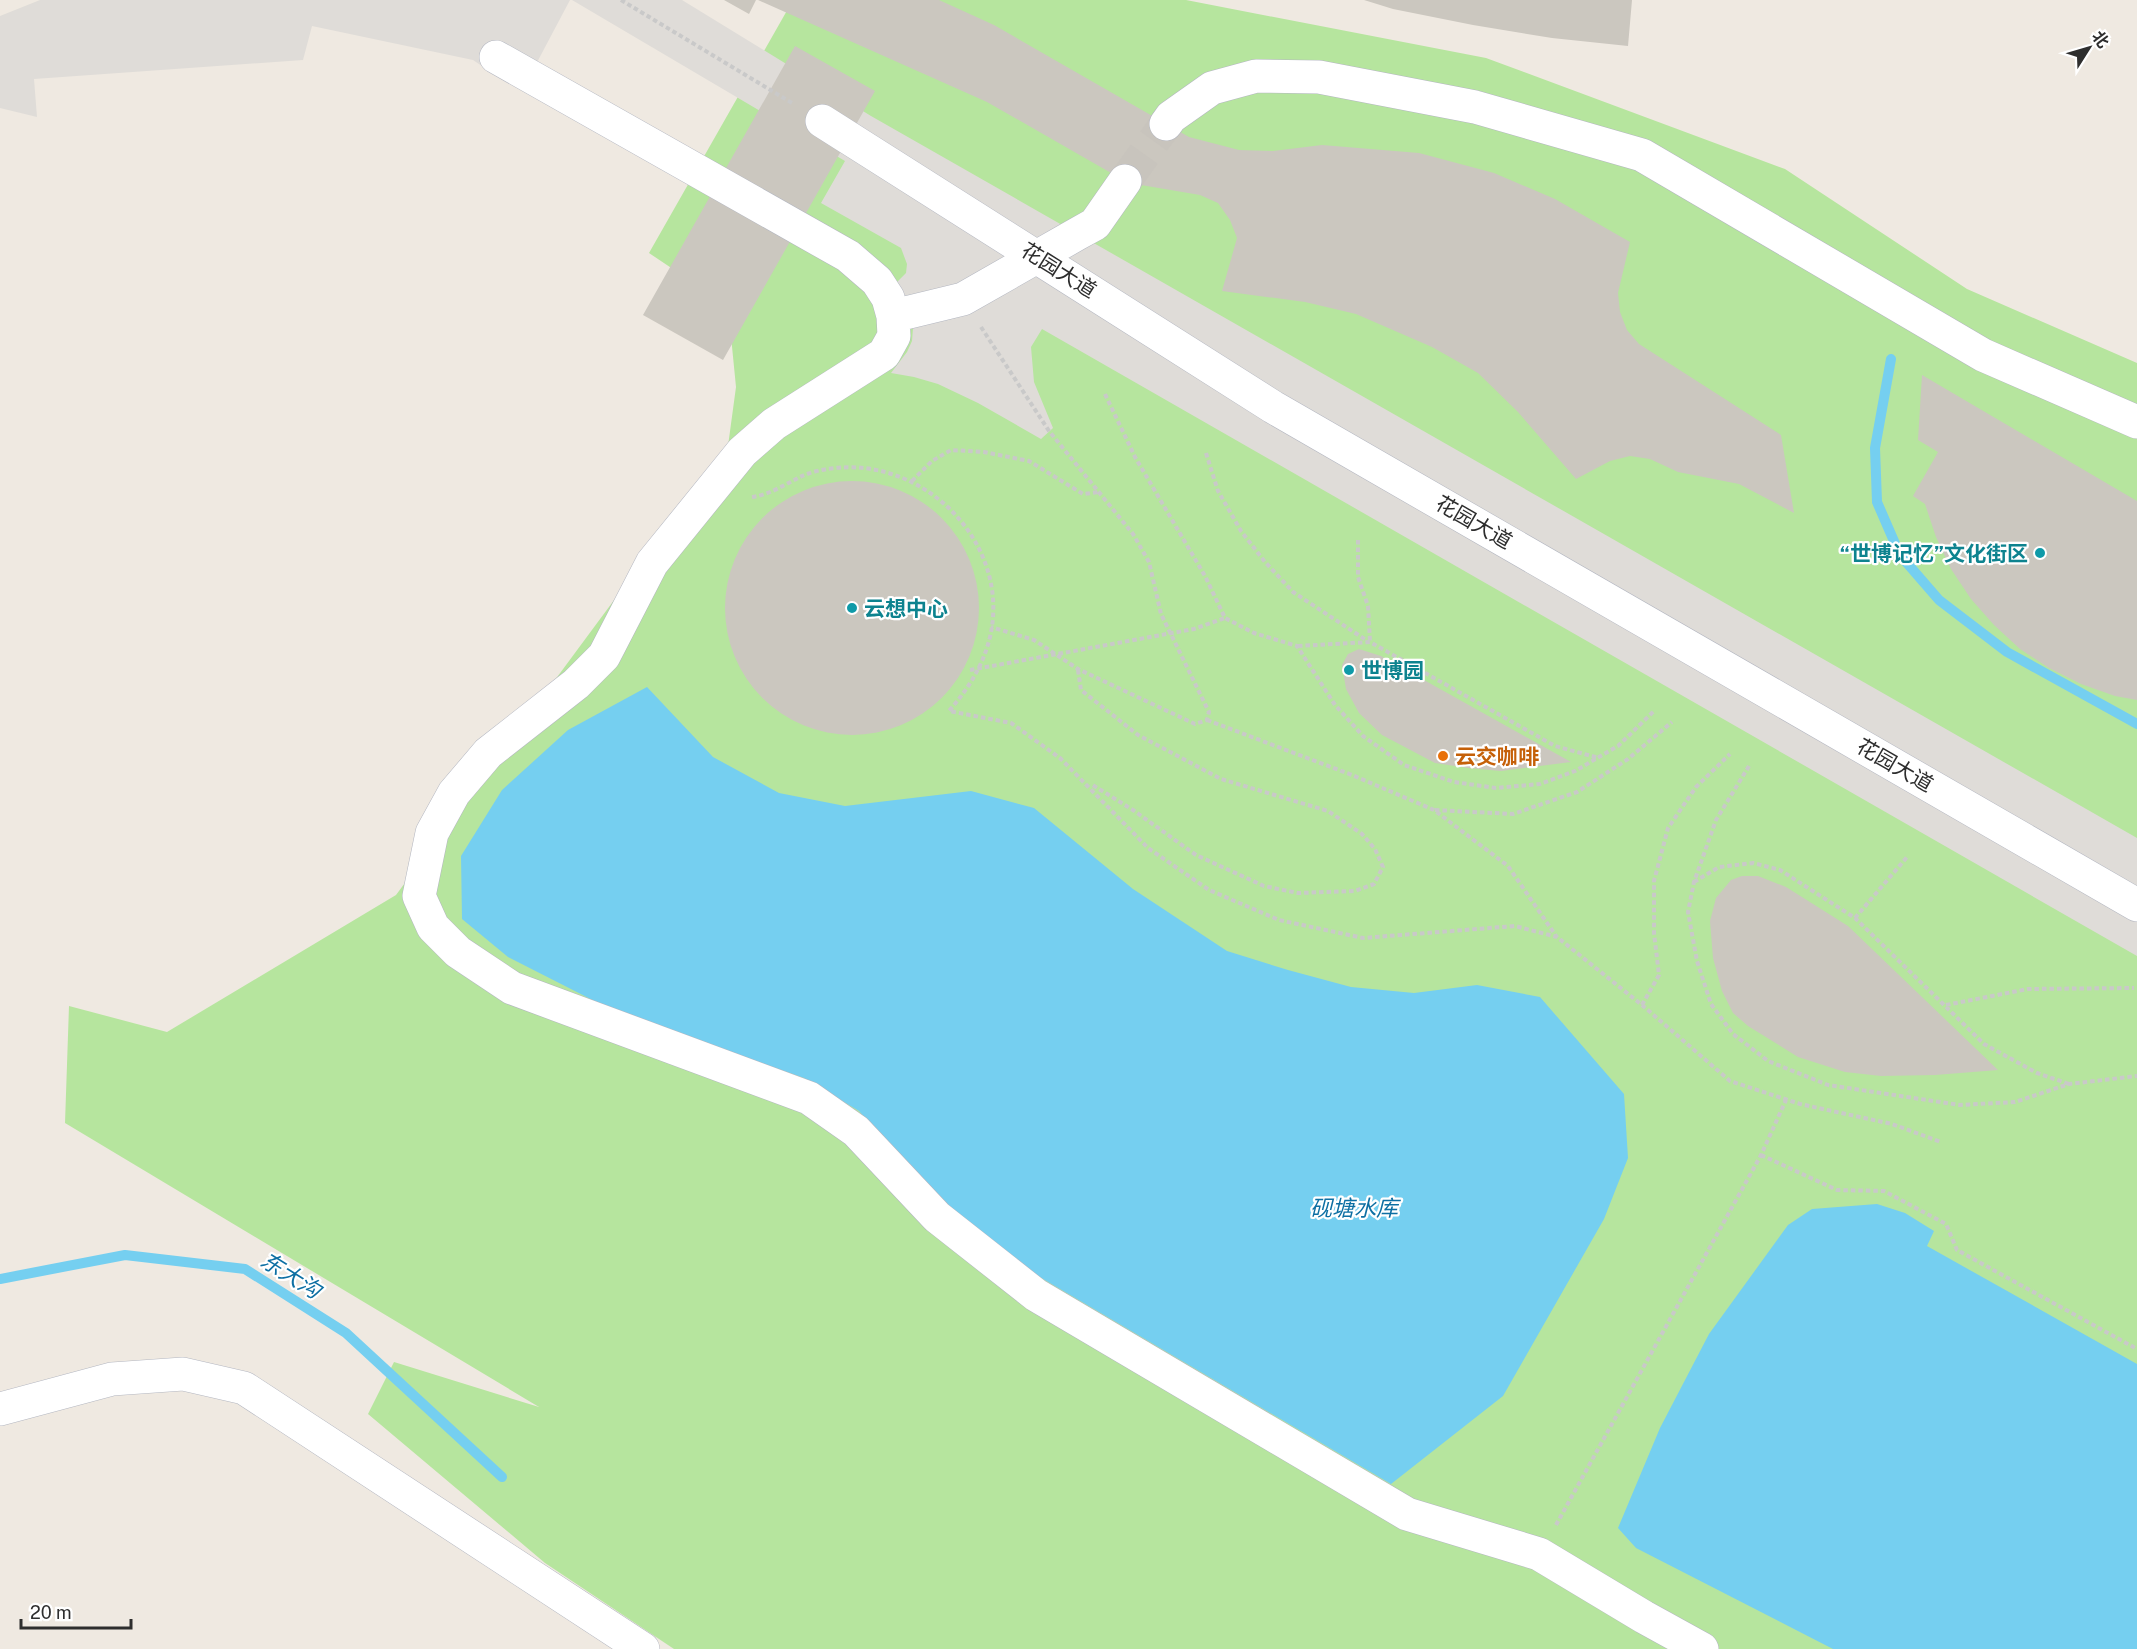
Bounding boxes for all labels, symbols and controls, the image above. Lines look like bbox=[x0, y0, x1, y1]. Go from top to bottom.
north arrow bbox=[2059, 18, 2119, 78]
text: 北 bbox=[2088, 27, 2113, 51]
street label: 花园大道 bbox=[1017, 237, 1101, 303]
street label: 花园大道 bbox=[1431, 490, 1517, 554]
place label: “世博记忆”文化街区 bbox=[1840, 541, 2028, 566]
marker: “世博记忆”文化街区 bbox=[2033, 546, 2047, 560]
place label: 云想中心 bbox=[864, 596, 948, 621]
marker: 云想中心 bbox=[845, 601, 859, 615]
place label: 世博园 bbox=[1361, 658, 1424, 683]
marker: 世博园 bbox=[1342, 663, 1356, 677]
street label: 花园大道 bbox=[1852, 733, 1938, 797]
place label: 云交咖啡 bbox=[1455, 744, 1539, 769]
marker: 云交咖啡 bbox=[1436, 749, 1450, 763]
water label: 砚塘水库 bbox=[1310, 1195, 1402, 1221]
water label: 东大沟 bbox=[256, 1246, 328, 1305]
scale bar bbox=[21, 1592, 130, 1630]
text: 20 m bbox=[30, 1602, 72, 1623]

